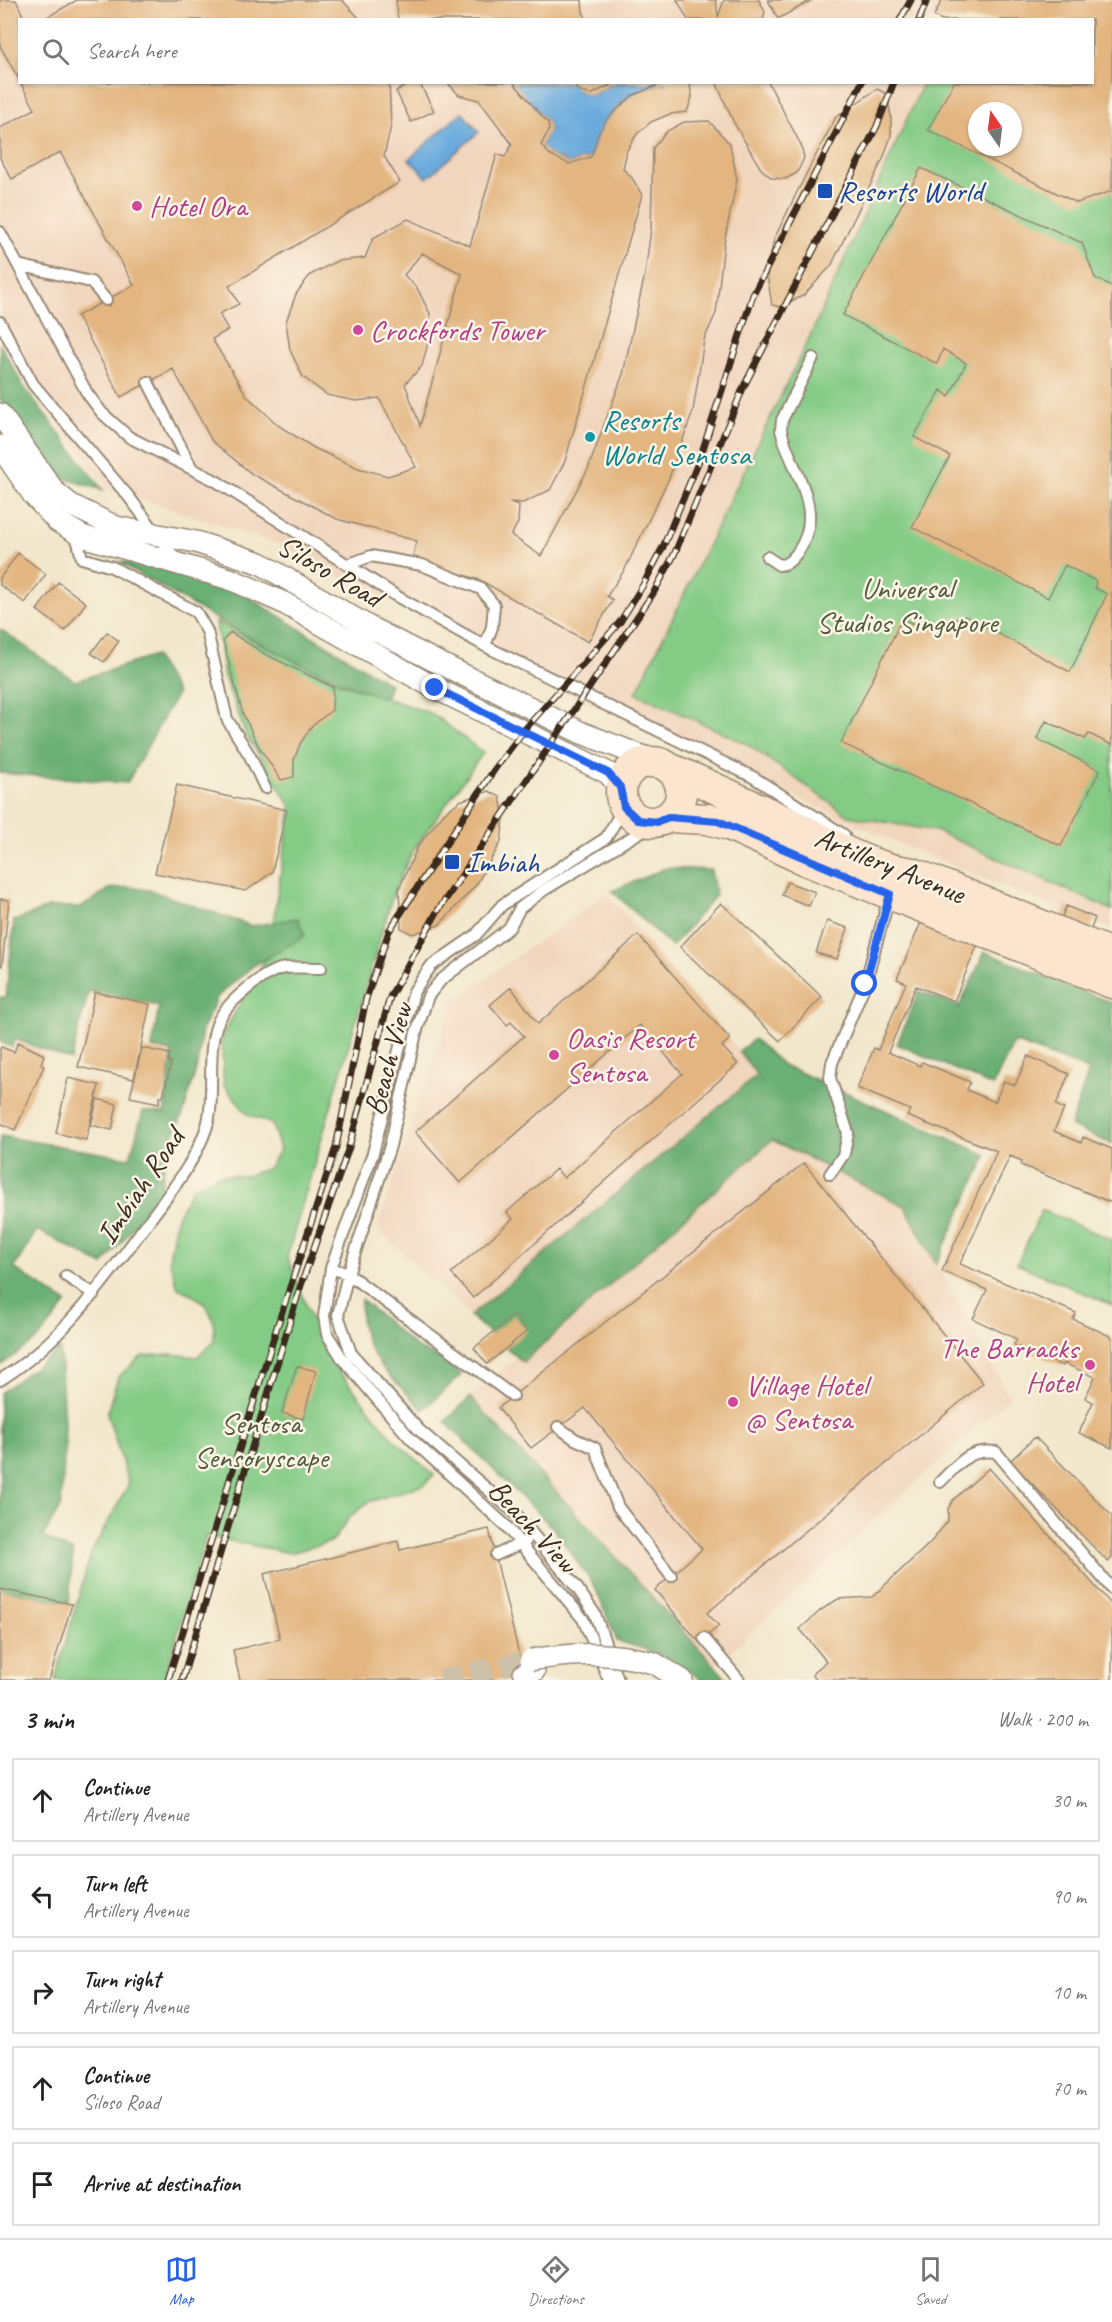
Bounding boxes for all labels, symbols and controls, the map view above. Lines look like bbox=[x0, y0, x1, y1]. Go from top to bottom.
search box bbox=[18, 18, 1094, 84]
icon: search bbox=[39, 35, 72, 68]
text: Search here bbox=[87, 37, 177, 65]
north arrow bbox=[968, 102, 1022, 156]
place label: Resorts World bbox=[838, 172, 987, 210]
marker: Resorts World bbox=[816, 182, 834, 200]
place label: Hotel Ora bbox=[149, 187, 249, 225]
marker: Hotel Ora bbox=[130, 199, 144, 213]
place label: Crockfords Tower bbox=[370, 311, 547, 349]
marker: Crockfords Tower bbox=[351, 323, 365, 337]
place label: Resorts World Sentosa bbox=[602, 401, 753, 473]
marker: Resorts World Sentosa bbox=[583, 430, 597, 444]
street label: Siloso Road bbox=[271, 526, 393, 618]
park label: Universal Studios Singapore bbox=[816, 569, 1000, 641]
route end bbox=[421, 674, 447, 700]
street label: Artillery Avenue bbox=[810, 818, 973, 913]
place label: Imbiah bbox=[466, 843, 539, 881]
marker: Imbiah bbox=[443, 853, 461, 871]
route start bbox=[851, 970, 877, 996]
street label: Beach View bbox=[355, 996, 422, 1119]
place label: Oasis Resort Sentosa bbox=[566, 1019, 697, 1091]
marker: Oasis Resort Sentosa bbox=[547, 1048, 561, 1062]
street label: Imbiah Road bbox=[87, 1117, 195, 1251]
place label: The Barracks Hotel bbox=[940, 1329, 1083, 1401]
marker: The Barracks Hotel bbox=[1083, 1358, 1097, 1372]
place label: Village Hotel @ Sentosa bbox=[745, 1366, 872, 1438]
marker: Village Hotel @ Sentosa bbox=[726, 1395, 740, 1409]
park label: Sentosa Sensoryscape bbox=[194, 1404, 330, 1476]
street label: Beach View bbox=[480, 1471, 588, 1583]
text: 3 min bbox=[24, 1703, 74, 1736]
text: Walk · 200 m bbox=[998, 1707, 1088, 1732]
text: Continue bbox=[83, 1774, 149, 1802]
icon: ahead bbox=[26, 1784, 59, 1817]
text: 30 m bbox=[1052, 1788, 1086, 1813]
text: Artillery Avenue bbox=[83, 1802, 188, 1827]
text: Turn left bbox=[83, 1870, 147, 1898]
icon: left bbox=[26, 1880, 59, 1913]
text: 90 m bbox=[1052, 1884, 1086, 1909]
text: Artillery Avenue bbox=[83, 1898, 188, 1923]
text: Turn right bbox=[83, 1966, 160, 1994]
icon: right bbox=[26, 1976, 59, 2009]
text: 10 m bbox=[1052, 1980, 1086, 2005]
text: Artillery Avenue bbox=[83, 1994, 188, 2019]
text: Continue bbox=[83, 2062, 149, 2090]
icon: ahead bbox=[26, 2072, 59, 2105]
text: 70 m bbox=[1052, 2076, 1086, 2101]
text: Siloso Road bbox=[83, 2090, 160, 2115]
icon: arrive bbox=[26, 2168, 59, 2201]
text: Arrive at destination bbox=[83, 2170, 240, 2198]
tab: Map bbox=[165, 2253, 198, 2309]
tab: Directions bbox=[528, 2253, 584, 2309]
tab: Saved bbox=[914, 2253, 947, 2309]

